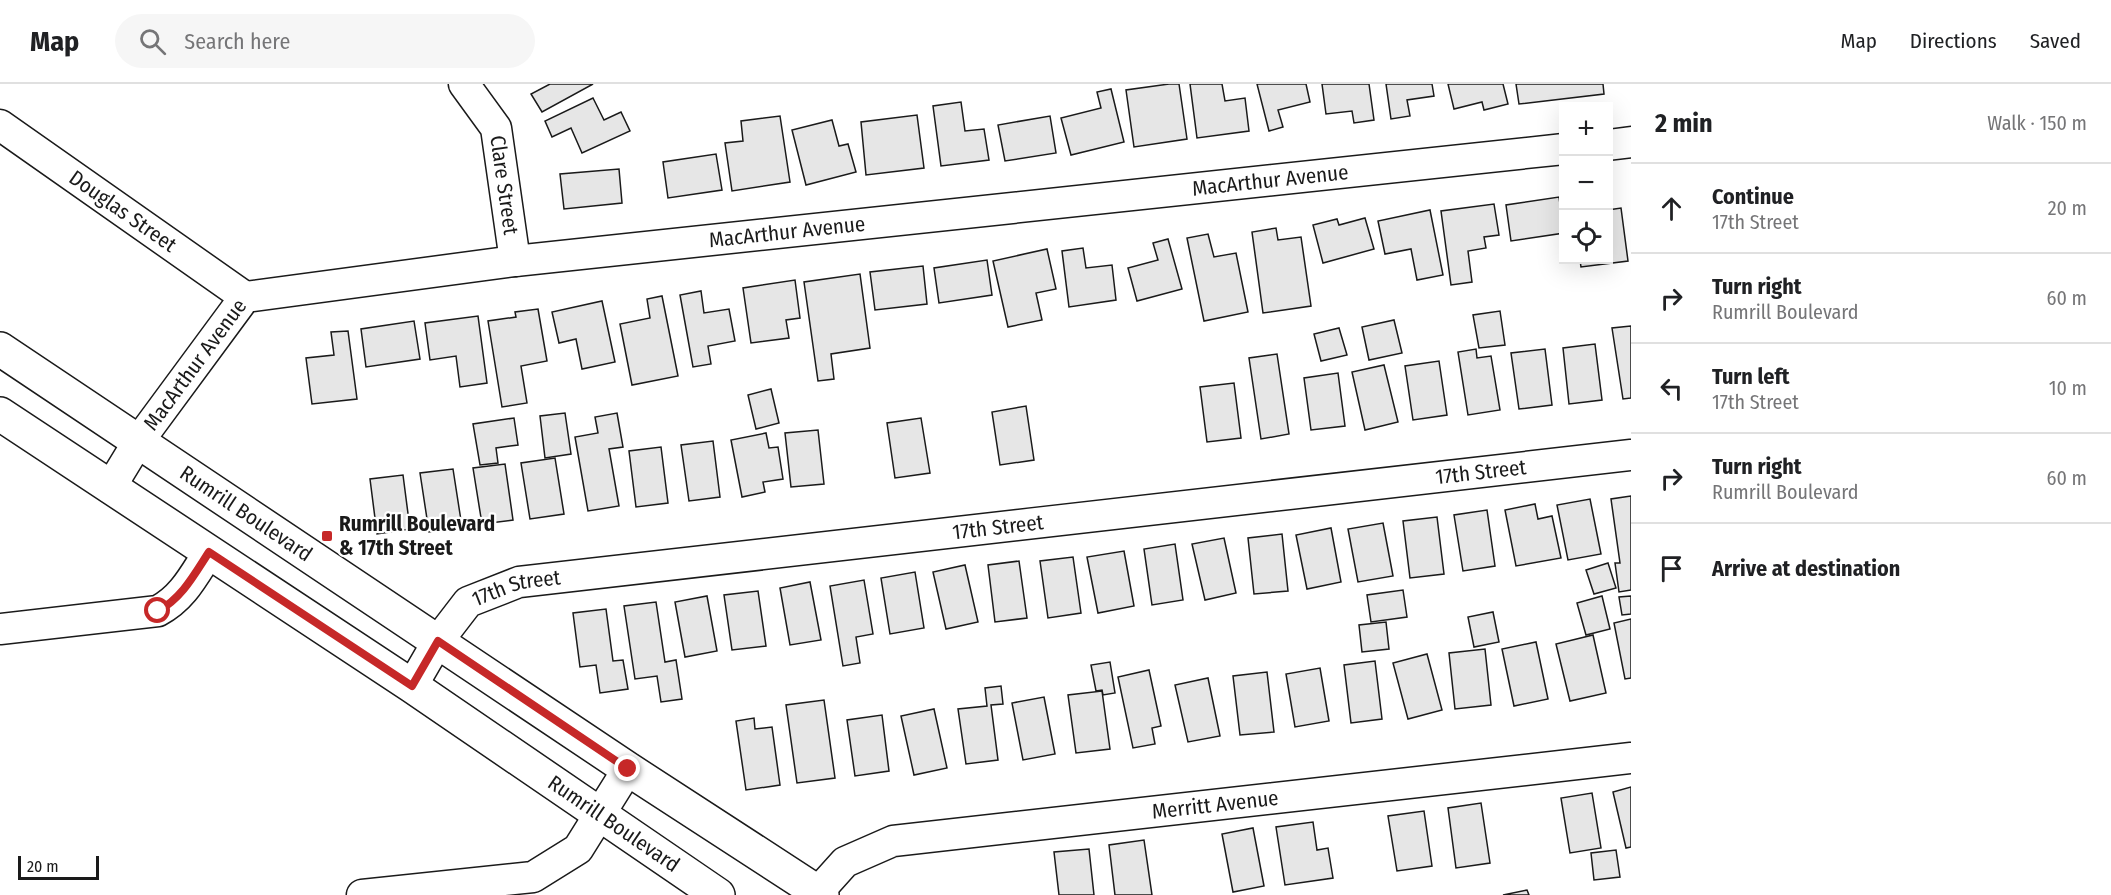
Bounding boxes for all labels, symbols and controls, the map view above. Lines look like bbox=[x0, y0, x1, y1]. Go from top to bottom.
search box bbox=[115, 14, 535, 68]
text: Map bbox=[30, 25, 79, 58]
icon: search bbox=[136, 25, 169, 58]
text: Search here bbox=[184, 28, 290, 55]
text: Map bbox=[1840, 28, 1877, 54]
text: Directions bbox=[1910, 28, 1997, 54]
text: Saved bbox=[2030, 28, 2081, 54]
map controls bbox=[1559, 102, 1613, 264]
button: + bbox=[1559, 102, 1613, 156]
text: 2 min bbox=[1655, 108, 1713, 139]
text: Walk · 150 m bbox=[1987, 111, 2087, 135]
street label: Clare Street bbox=[484, 134, 524, 236]
button: − bbox=[1559, 156, 1613, 210]
street label: MacArthur Avenue bbox=[1191, 159, 1350, 202]
street label: Douglas Street bbox=[64, 165, 182, 258]
text: Continue bbox=[1712, 183, 1794, 210]
icon: ahead bbox=[1655, 192, 1688, 225]
text: 20 m bbox=[2048, 196, 2087, 220]
button: locate bbox=[1559, 210, 1613, 264]
text: 17th Street bbox=[1712, 210, 1799, 234]
street label: MacArthur Avenue bbox=[708, 211, 866, 253]
text: Turn right bbox=[1712, 273, 1801, 300]
icon: right bbox=[1655, 282, 1688, 315]
text: 60 m bbox=[2047, 286, 2087, 310]
street label: MacArthur Avenue bbox=[138, 294, 252, 436]
text: Rumrill Boulevard bbox=[1712, 300, 1858, 324]
text: Turn left bbox=[1712, 363, 1790, 390]
icon: left bbox=[1655, 372, 1688, 405]
text: 10 m bbox=[2049, 376, 2087, 400]
text: 17th Street bbox=[1712, 390, 1799, 414]
text: Turn right bbox=[1712, 453, 1801, 480]
street label: 17th Street bbox=[1434, 454, 1528, 490]
street label: Rumrill Boulevard bbox=[175, 460, 317, 567]
icon: right bbox=[1655, 462, 1688, 495]
text: 60 m bbox=[2047, 466, 2087, 490]
text: Rumrill Boulevard bbox=[1712, 480, 1858, 504]
street label: 17th Street bbox=[951, 509, 1045, 545]
place label: Rumrill Boulevard & 17th Street bbox=[339, 511, 495, 561]
marker: Rumrill Boulevard & 17th Street bbox=[320, 529, 334, 543]
icon: arrive bbox=[1655, 552, 1688, 585]
text: Arrive at destination bbox=[1712, 555, 1900, 582]
street label: 17th Street bbox=[468, 564, 562, 612]
route start bbox=[144, 597, 170, 623]
route end bbox=[614, 755, 640, 781]
street label: Rumrill Boulevard bbox=[543, 770, 685, 878]
street label: Merritt Avenue bbox=[1151, 785, 1280, 825]
scale bar bbox=[18, 853, 99, 880]
text: 20 m bbox=[27, 857, 58, 876]

